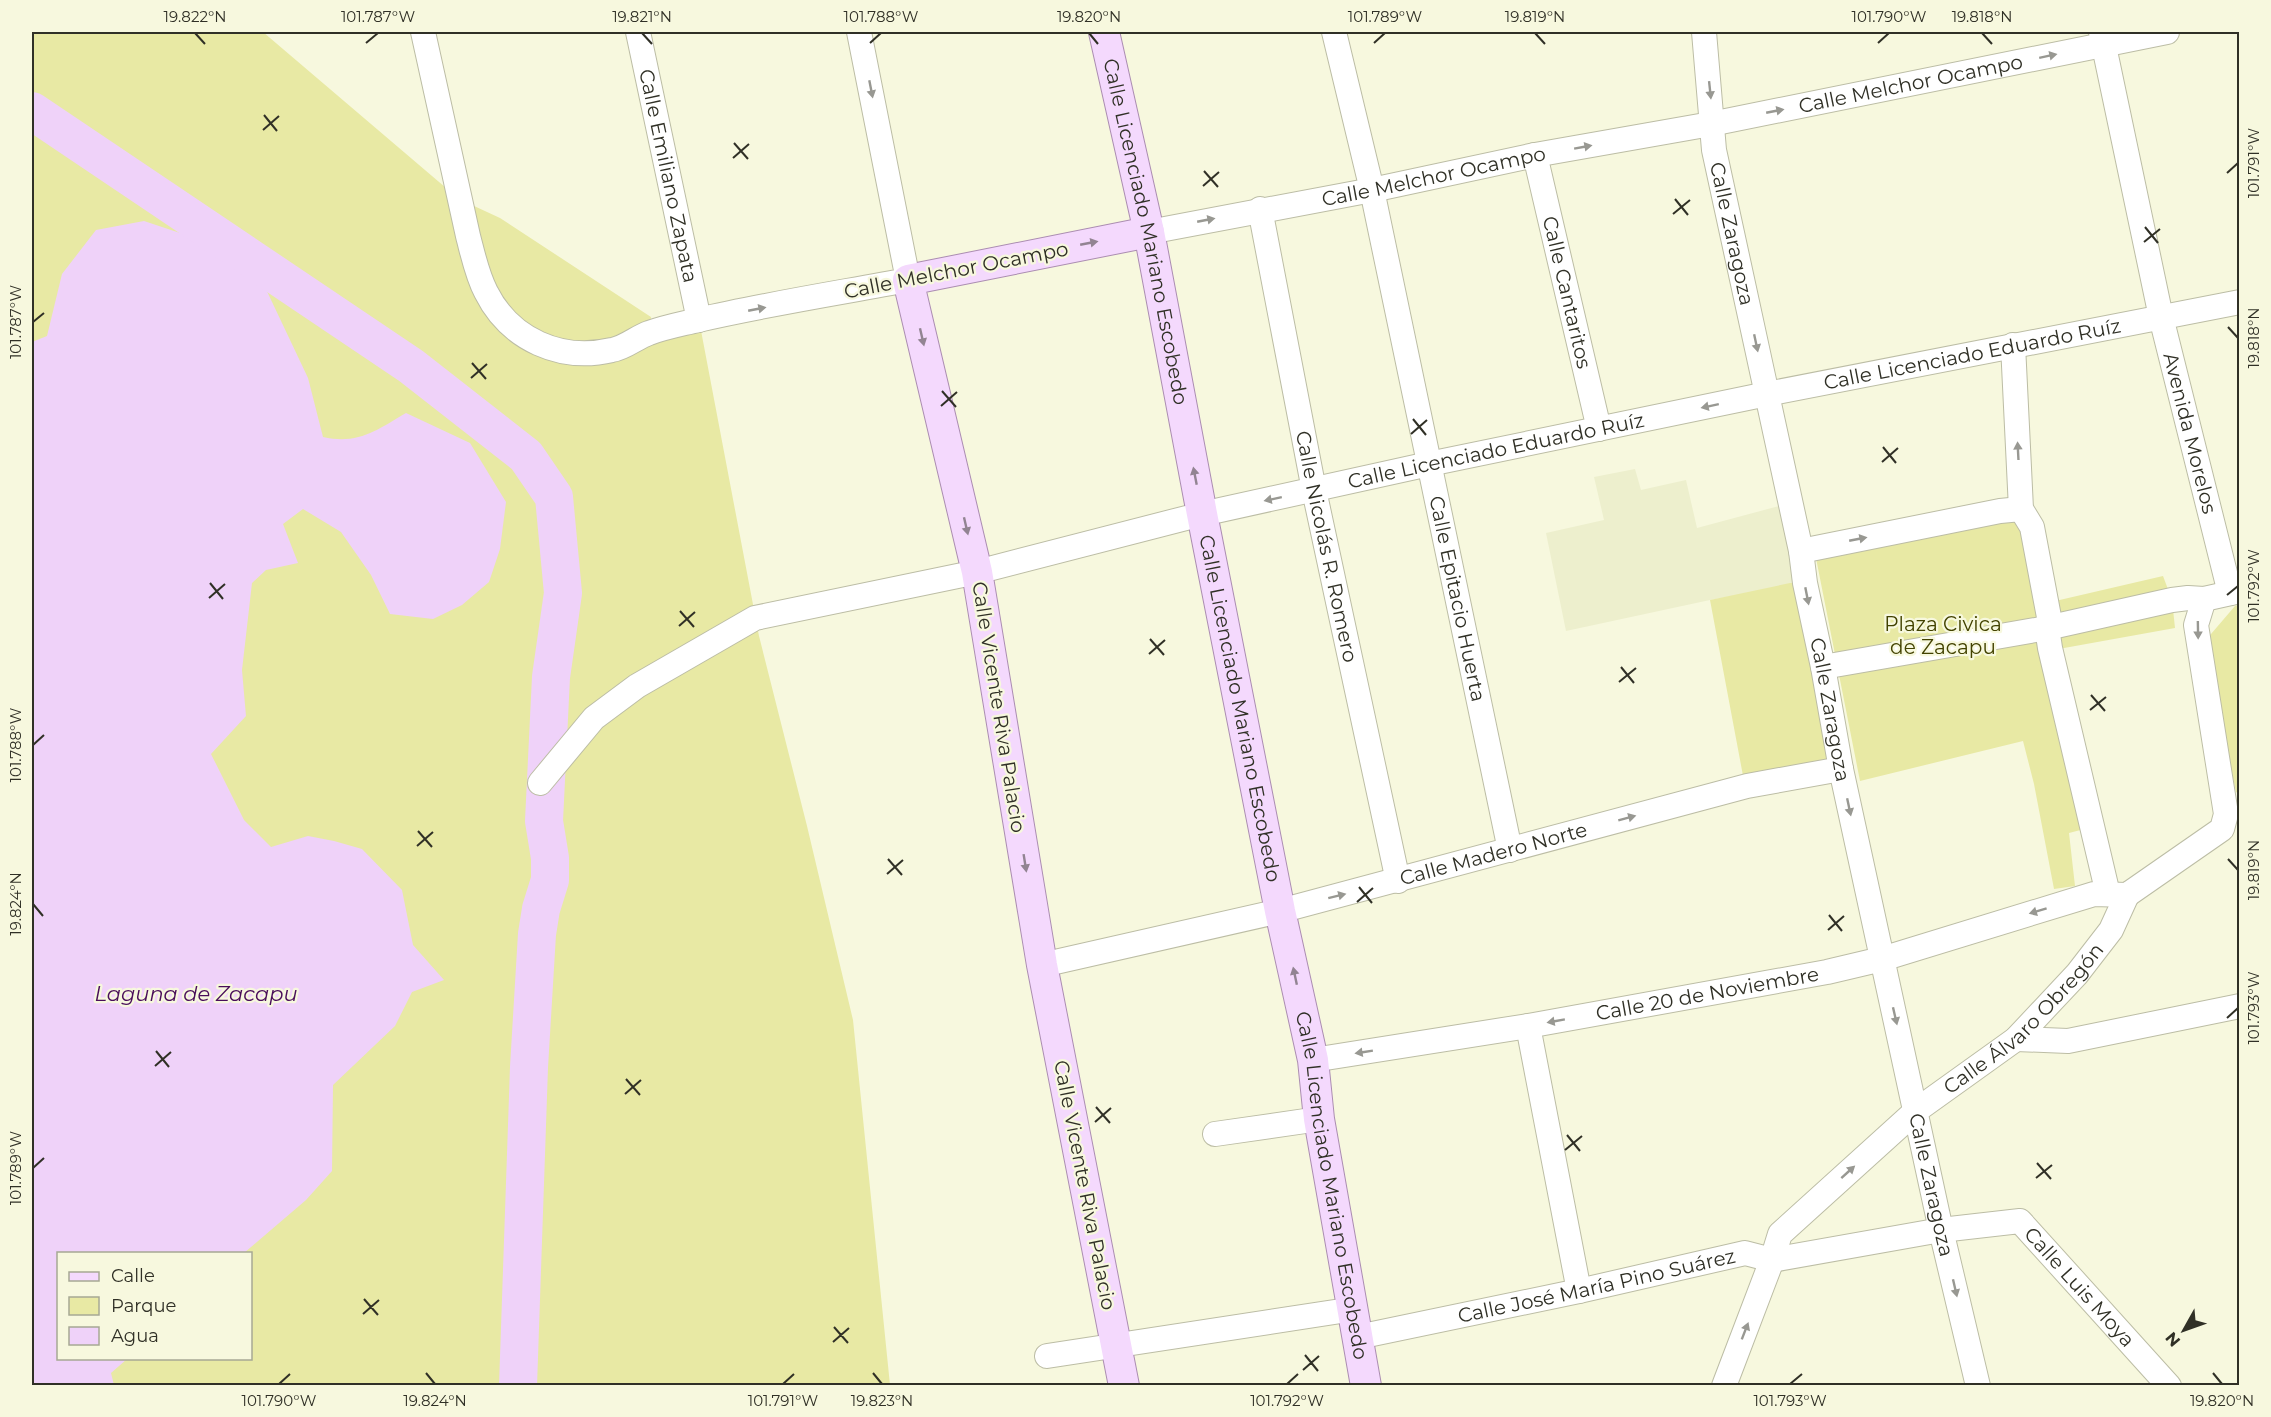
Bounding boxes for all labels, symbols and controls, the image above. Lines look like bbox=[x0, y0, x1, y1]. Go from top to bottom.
text: 19.822°N bbox=[164, 7, 226, 26]
text: 101.787°W bbox=[341, 7, 415, 26]
text: 19.821°N bbox=[612, 7, 672, 26]
text: 101.788°W bbox=[844, 7, 919, 26]
text: 19.820°N bbox=[1057, 7, 1121, 26]
text: 101.789°W bbox=[1348, 7, 1423, 26]
text: 19.819°N bbox=[1505, 7, 1565, 26]
text: 101.790°W bbox=[1851, 7, 1927, 26]
text: 19.818°N bbox=[1952, 7, 2012, 26]
street label: Calle Melchor Ocampo bbox=[1796, 49, 2025, 118]
one-way arrow bbox=[2039, 51, 2058, 60]
street label: Calle Licenciado Mariano Escobedo bbox=[1098, 56, 1193, 407]
street label: Calle Emiliano Zapata bbox=[634, 67, 703, 285]
one-way arrow bbox=[867, 80, 876, 99]
one-way arrow bbox=[1705, 80, 1715, 99]
one-way arrow bbox=[1765, 106, 1784, 115]
text: 101.791°W bbox=[2244, 127, 2263, 198]
street label: Calle Melchor Ocampo bbox=[1320, 141, 1547, 211]
one-way arrow bbox=[1573, 142, 1592, 151]
street label: Calle Zaragoza bbox=[1705, 160, 1759, 308]
street label: Calle Cantaritos bbox=[1538, 214, 1597, 371]
one-way arrow bbox=[1197, 215, 1216, 224]
street label: Calle Melchor Ocampo bbox=[842, 236, 1070, 304]
one-way arrow bbox=[1080, 238, 1099, 248]
text: 101.787°W bbox=[6, 285, 25, 359]
one-way arrow bbox=[747, 304, 766, 313]
text: 19.818°N bbox=[2244, 308, 2263, 368]
street label: Calle Licenciado Eduardo Ruíz bbox=[1822, 313, 2123, 395]
one-way arrow bbox=[917, 327, 927, 346]
one-way arrow bbox=[1752, 334, 1761, 353]
street label: Avenida Morelos bbox=[2158, 350, 2222, 516]
one-way arrow bbox=[1700, 402, 1719, 411]
street label: Calle Licenciado Eduardo Ruíz bbox=[1345, 408, 1646, 494]
street label: Calle Nicolás R. Romero bbox=[1291, 429, 1363, 665]
one-way arrow bbox=[2014, 441, 2023, 460]
one-way arrow bbox=[1190, 467, 1199, 486]
one-way arrow bbox=[1263, 494, 1282, 504]
street label: Calle Epitacio Huerta bbox=[1424, 494, 1491, 704]
one-way arrow bbox=[962, 517, 972, 536]
street label: Calle Licenciado Mariano Escobedo bbox=[1194, 533, 1286, 884]
one-way arrow bbox=[1849, 534, 1868, 543]
text: 101.792°W bbox=[2244, 549, 2263, 623]
street label: Calle Vicente Riva Palacio bbox=[967, 580, 1031, 834]
one-way arrow bbox=[1803, 586, 1813, 605]
park label: Plaza Civica de Zacapu bbox=[1884, 612, 2002, 659]
one-way arrow bbox=[2193, 621, 2202, 640]
street label: Calle Zaragoza bbox=[1805, 635, 1855, 784]
text: 101.788°W bbox=[6, 707, 25, 782]
one-way arrow bbox=[1845, 798, 1854, 817]
one-way arrow bbox=[1617, 813, 1636, 823]
street label: Calle Madero Norte bbox=[1397, 817, 1590, 890]
text: 19.819°N bbox=[2244, 840, 2263, 900]
one-way arrow bbox=[1021, 854, 1030, 873]
text: 19.824°N bbox=[6, 872, 25, 936]
one-way arrow bbox=[1328, 891, 1346, 901]
one-way arrow bbox=[2029, 907, 2047, 916]
street label: Calle Álvaro Obregón bbox=[1939, 938, 2108, 1099]
street label: Calle 20 de Noviembre bbox=[1594, 962, 1821, 1026]
one-way arrow bbox=[1289, 967, 1299, 986]
text: 101.793°W bbox=[2244, 971, 2263, 1045]
water label: Laguna de Zacapu bbox=[94, 981, 298, 1006]
one-way arrow bbox=[1891, 1007, 1900, 1026]
street label: Calle Licenciado Mariano Escobedo bbox=[1291, 1009, 1373, 1362]
one-way arrow bbox=[1547, 1017, 1566, 1026]
one-way arrow bbox=[1354, 1048, 1373, 1057]
street label: Calle Vicente Riva Palacio bbox=[1049, 1058, 1121, 1312]
street label: Calle Zaragoza bbox=[1904, 1111, 1959, 1259]
text: 101.789°W bbox=[6, 1130, 25, 1205]
one-way arrow bbox=[1840, 1166, 1855, 1179]
street label: Calle Luis Moya bbox=[2019, 1222, 2140, 1352]
street label: Calle José María Pino Suárez bbox=[1456, 1244, 1738, 1328]
legend bbox=[57, 1252, 252, 1360]
text: Calle bbox=[111, 1265, 155, 1287]
one-way arrow bbox=[1951, 1279, 1960, 1298]
text: Parque bbox=[111, 1295, 177, 1317]
north arrow bbox=[2154, 1300, 2214, 1360]
one-way arrow bbox=[1741, 1322, 1750, 1340]
text: Agua bbox=[111, 1325, 159, 1347]
text: N bbox=[2161, 1328, 2184, 1350]
text: 101.790°W bbox=[241, 1391, 317, 1410]
text: 19.824°N bbox=[403, 1391, 467, 1410]
text: 101.791°W bbox=[748, 1391, 819, 1410]
text: 19.823°N bbox=[851, 1391, 913, 1410]
text: 101.792°W bbox=[1250, 1391, 1324, 1410]
text: 101.793°W bbox=[1753, 1391, 1827, 1410]
text: 19.820°N bbox=[2190, 1391, 2254, 1410]

